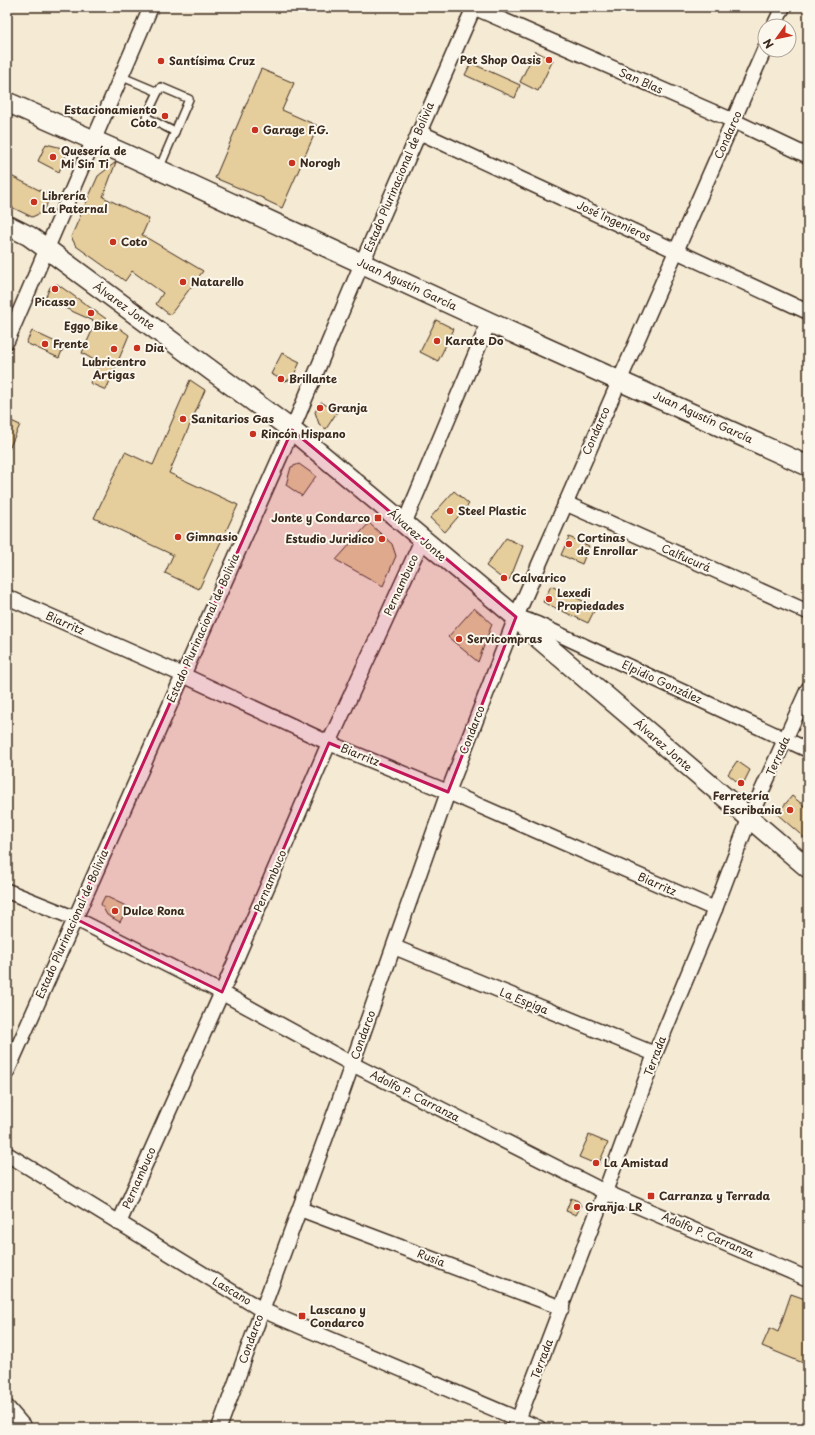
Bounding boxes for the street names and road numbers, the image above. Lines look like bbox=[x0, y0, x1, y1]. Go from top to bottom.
street label: San Blas bbox=[616, 63, 666, 98]
street label: Estado Plurinacional de Bolivia bbox=[359, 99, 438, 255]
street label: Condarco bbox=[709, 108, 746, 162]
street label: José Ingenieros bbox=[574, 196, 654, 245]
street label: Juan Agustín García bbox=[354, 253, 460, 314]
street label: Álvarez Jonte bbox=[90, 277, 159, 334]
street label: Juan Agustín García bbox=[650, 386, 756, 447]
street label: Condarco bbox=[577, 404, 614, 458]
street label: Álvarez Jonte bbox=[384, 504, 450, 565]
street label: Calfucurá bbox=[659, 539, 714, 576]
street label: Estado Plurinacional de Bolivia bbox=[162, 550, 243, 705]
street label: Pernambuco bbox=[379, 551, 422, 618]
street label: Biarritz bbox=[43, 607, 87, 639]
street label: Elpidio González bbox=[619, 656, 705, 708]
street label: Condarco bbox=[454, 703, 489, 757]
street label: Álvarez Jonte bbox=[630, 714, 696, 775]
street label: Terrada bbox=[761, 733, 794, 778]
street label: Biarritz bbox=[338, 739, 382, 770]
street label: Estado Plurinacional de Bolivia bbox=[31, 846, 112, 1001]
street label: Pernambuco bbox=[249, 847, 290, 915]
street label: Biarritz bbox=[635, 868, 679, 900]
street label: La Espiga bbox=[497, 983, 551, 1018]
street label: Condarco bbox=[346, 1008, 379, 1062]
street label: Terrada bbox=[639, 1033, 670, 1078]
street label: Adolfo P. Carranza bbox=[367, 1066, 464, 1126]
street label: Pernambuco bbox=[117, 1144, 160, 1211]
street label: Adolfo P. Carranza bbox=[659, 1207, 758, 1262]
street label: Rusia bbox=[415, 1244, 448, 1271]
street label: Lascano bbox=[209, 1272, 255, 1309]
street label: Condarco bbox=[234, 1312, 267, 1366]
street label: Terrada bbox=[526, 1336, 557, 1381]

